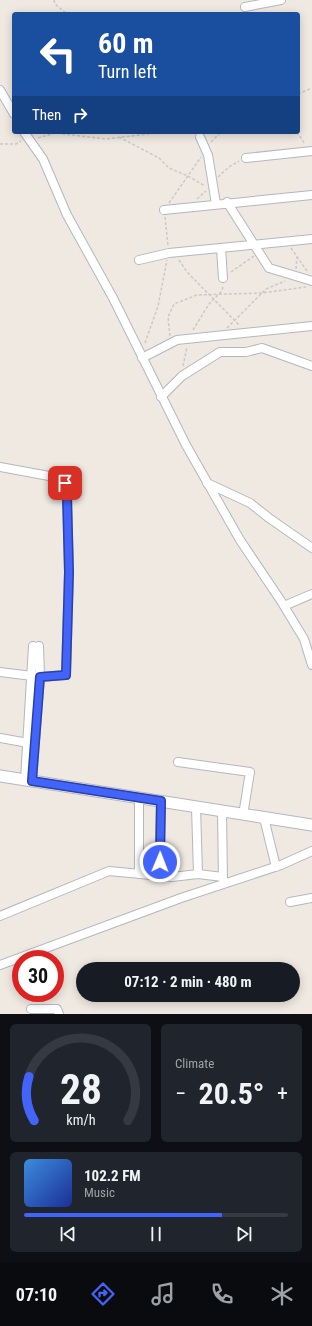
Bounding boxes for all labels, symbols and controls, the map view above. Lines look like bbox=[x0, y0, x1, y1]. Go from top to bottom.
text: 60 m bbox=[98, 27, 154, 60]
icon: left bbox=[32, 28, 84, 80]
text: Turn left bbox=[98, 61, 157, 82]
icon: right bbox=[69, 104, 91, 126]
text: Then bbox=[32, 106, 61, 124]
pin bbox=[48, 466, 82, 500]
icon: arrive bbox=[54, 472, 76, 494]
position arrow bbox=[139, 841, 181, 883]
speed limit sign: 30 bbox=[12, 950, 64, 1002]
text: 07:12 · 2 min · 480 m bbox=[124, 973, 252, 991]
text: Climate bbox=[175, 1056, 214, 1071]
text: 28 bbox=[59, 1065, 102, 1114]
text: 20.5° bbox=[199, 1076, 264, 1111]
text: − bbox=[175, 1081, 186, 1106]
text: + bbox=[277, 1081, 288, 1106]
text: km/h bbox=[66, 1112, 95, 1128]
text: 102.2 FM bbox=[84, 1167, 141, 1185]
text: Music bbox=[84, 1185, 115, 1200]
icon: previous bbox=[57, 1223, 79, 1245]
icon: pause bbox=[145, 1223, 167, 1245]
icon: next bbox=[233, 1223, 255, 1245]
icon: directions bbox=[89, 1280, 117, 1308]
icon: music bbox=[149, 1280, 177, 1308]
icon: phone bbox=[208, 1280, 236, 1308]
icon: climate bbox=[268, 1280, 296, 1308]
text: 07:10 bbox=[16, 1284, 57, 1305]

